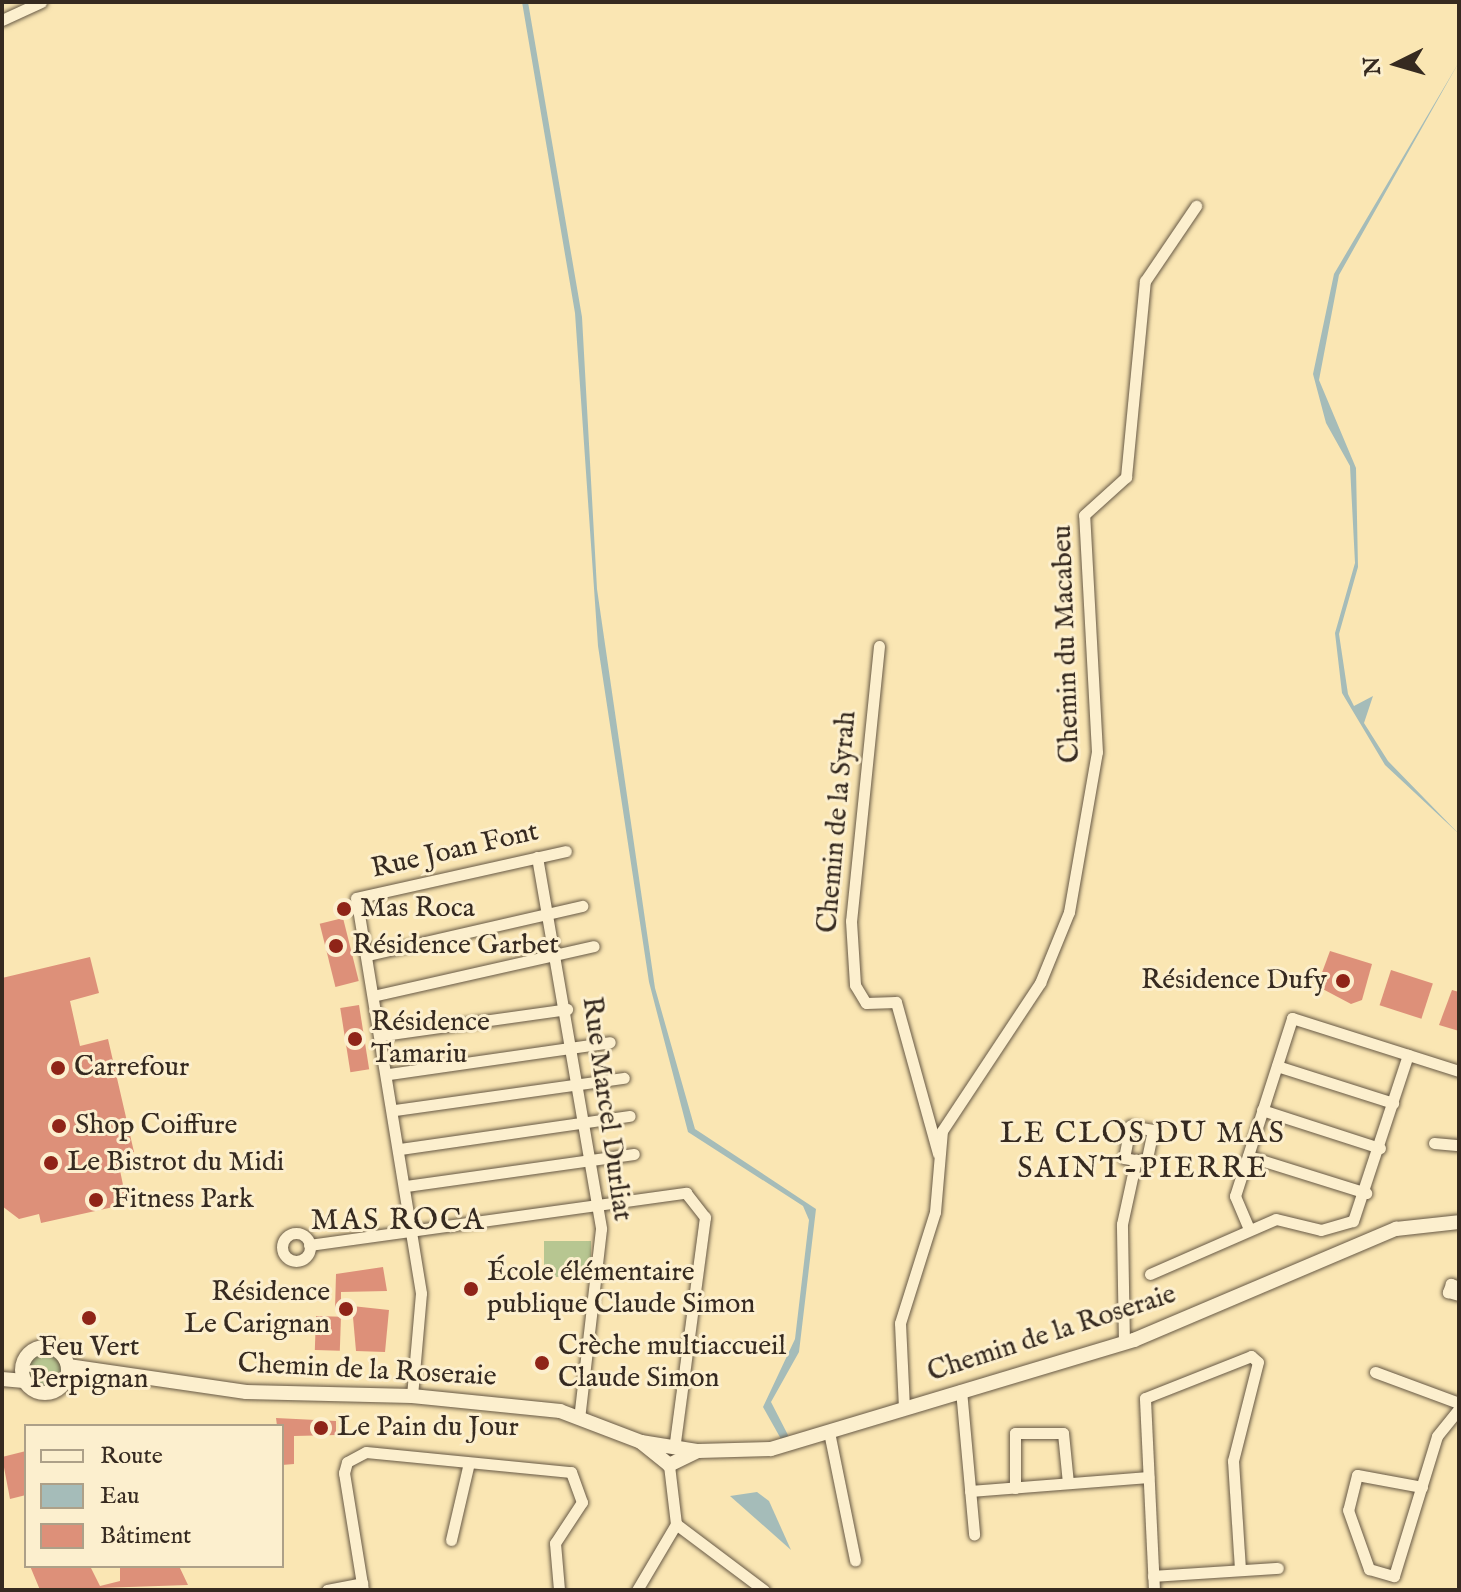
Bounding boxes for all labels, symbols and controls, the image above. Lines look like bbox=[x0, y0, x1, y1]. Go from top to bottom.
north arrow bbox=[1357, 24, 1437, 104]
text: N bbox=[1358, 55, 1388, 77]
street label: Chemin du Macabeu bbox=[1046, 524, 1088, 764]
street label: Chemin de la Syrah bbox=[812, 710, 864, 934]
street label: Rue Joan Font bbox=[368, 815, 542, 887]
place label: Mas Roca bbox=[360, 892, 475, 926]
marker: Mas Roca bbox=[335, 900, 353, 918]
place label: Résidence Garbet bbox=[352, 929, 559, 963]
marker: Résidence Garbet bbox=[327, 937, 345, 955]
place label: Résidence Dufy bbox=[1141, 964, 1327, 998]
marker: Résidence Dufy bbox=[1334, 972, 1352, 990]
street label: Rue Marcel Durliat bbox=[574, 995, 638, 1223]
place label: Résidence Tamariu bbox=[371, 1006, 490, 1072]
marker: Résidence Tamariu bbox=[346, 1030, 364, 1048]
place label: Carrefour bbox=[74, 1051, 189, 1085]
marker: Carrefour bbox=[49, 1059, 67, 1077]
place label: Shop Coiffure bbox=[75, 1109, 237, 1143]
district label: LE CLOS DU MAS SAINT-PIERRE bbox=[1000, 1116, 1286, 1186]
marker: Shop Coiffure bbox=[50, 1117, 68, 1135]
place label: Le Bistrot du Midi bbox=[67, 1146, 284, 1180]
marker: Le Bistrot du Midi bbox=[42, 1154, 60, 1172]
place label: Fitness Park bbox=[112, 1183, 254, 1217]
marker: Fitness Park bbox=[87, 1191, 105, 1209]
district label: MAS ROCA bbox=[310, 1203, 486, 1239]
place label: École élémentaire publique Claude Simon bbox=[487, 1256, 755, 1322]
place label: Résidence Le Carignan bbox=[184, 1276, 330, 1342]
street label: Chemin de la Roseraie bbox=[924, 1278, 1180, 1390]
marker: École élémentaire publique Claude Simon bbox=[462, 1280, 480, 1298]
marker: Résidence Le Carignan bbox=[337, 1300, 355, 1318]
marker: Feu Vert Perpignan bbox=[80, 1309, 98, 1327]
place label: Crèche multiaccueil Claude Simon bbox=[558, 1330, 786, 1396]
place label: Feu Vert Perpignan bbox=[30, 1331, 148, 1397]
street label: Chemin de la Roseraie bbox=[237, 1347, 497, 1395]
marker: Crèche multiaccueil Claude Simon bbox=[533, 1354, 551, 1372]
place label: Le Pain du Jour bbox=[337, 1411, 519, 1445]
marker: Le Pain du Jour bbox=[312, 1419, 330, 1437]
legend bbox=[24, 1424, 284, 1568]
text: Route bbox=[100, 1441, 163, 1472]
text: Eau bbox=[100, 1481, 139, 1512]
text: Bâtiment bbox=[100, 1521, 191, 1552]

